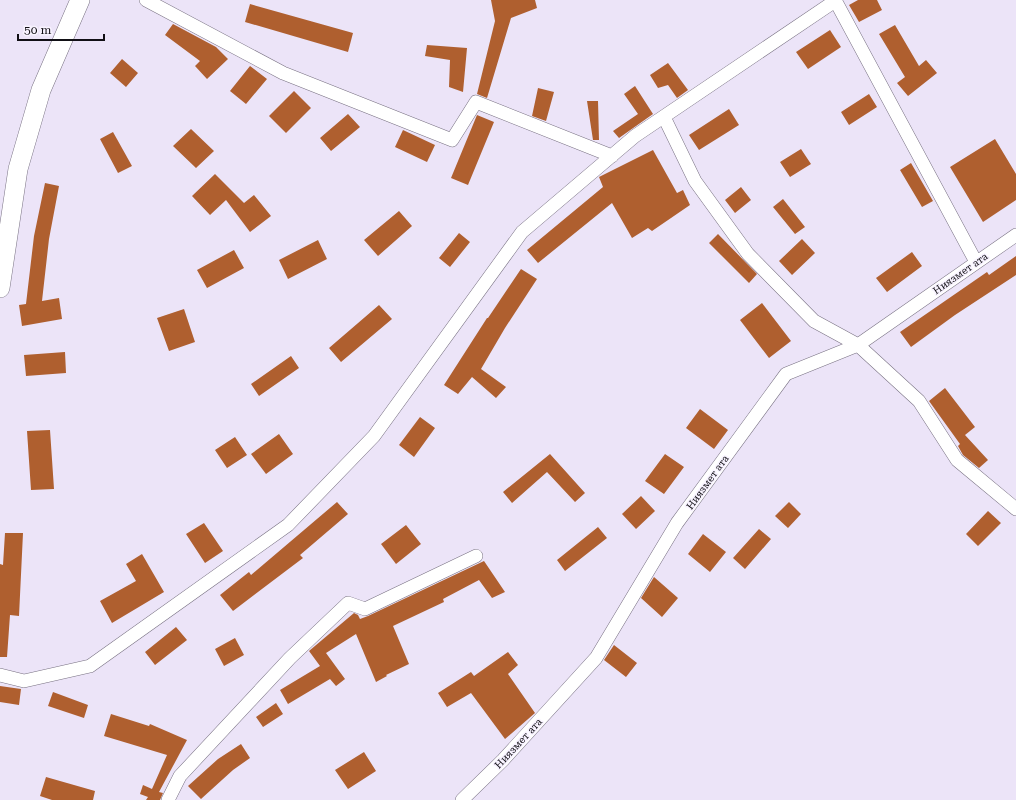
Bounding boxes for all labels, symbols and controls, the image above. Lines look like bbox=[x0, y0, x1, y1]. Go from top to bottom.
scale bar bbox=[18, 16, 104, 42]
text: 50 m bbox=[24, 23, 51, 37]
street label: Ниязмет ата bbox=[931, 250, 990, 296]
street label: Ниязмет ата bbox=[684, 453, 731, 511]
street label: Ниязмет ата bbox=[492, 716, 545, 771]

